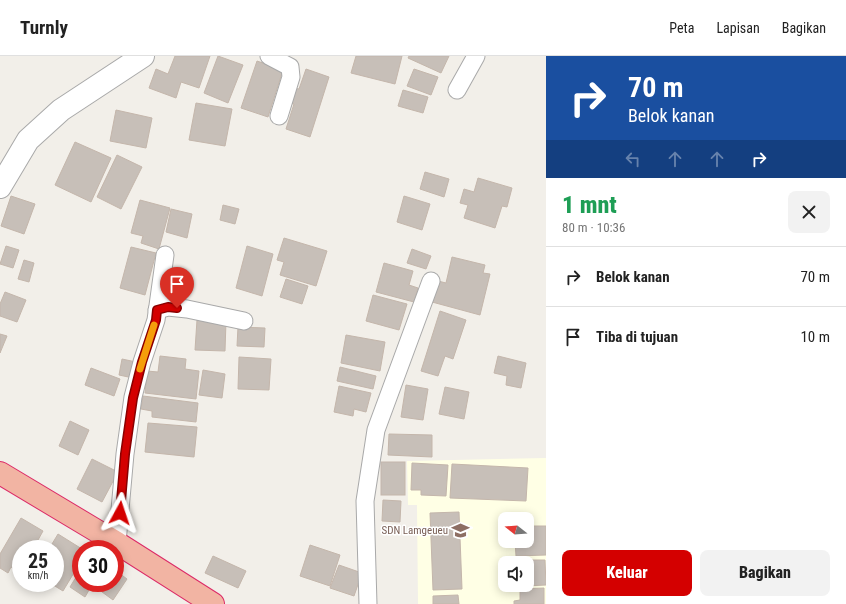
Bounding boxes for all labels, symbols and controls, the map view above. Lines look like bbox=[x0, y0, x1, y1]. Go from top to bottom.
text: Turnly bbox=[20, 16, 68, 39]
text: Peta bbox=[669, 20, 694, 36]
text: Lapisan bbox=[716, 20, 760, 36]
text: Bagikan bbox=[782, 20, 826, 36]
text: 70 m bbox=[628, 71, 684, 104]
icon: right bbox=[562, 72, 614, 124]
text: Belok kanan bbox=[628, 105, 714, 126]
icon: left bbox=[622, 148, 644, 170]
icon: ahead bbox=[664, 148, 686, 170]
icon: ahead bbox=[706, 148, 728, 170]
icon: right bbox=[748, 148, 770, 170]
text: 1 mnt bbox=[562, 191, 617, 219]
button: close bbox=[788, 191, 830, 233]
text: 80 m · 10:36 bbox=[562, 220, 625, 235]
icon: right bbox=[562, 266, 584, 288]
pin bbox=[160, 267, 194, 308]
text: Belok kanan bbox=[596, 268, 670, 286]
text: 70 m bbox=[800, 268, 830, 286]
icon: arrive bbox=[166, 273, 188, 295]
icon: arrive bbox=[562, 326, 584, 348]
text: Tiba di tujuan bbox=[596, 328, 678, 346]
text: 10 m bbox=[800, 328, 830, 346]
position arrow bbox=[99, 492, 141, 534]
north arrow bbox=[498, 512, 534, 548]
map controls bbox=[498, 512, 534, 592]
school or university icon: SDN Lamgeueu bbox=[451, 520, 471, 540]
place label: SDN Lamgeueu bbox=[382, 524, 448, 537]
speed limit sign: 30 bbox=[72, 540, 124, 592]
text: 25 bbox=[28, 549, 48, 573]
button: Keluar bbox=[562, 550, 692, 596]
button: Bagikan bbox=[700, 550, 830, 596]
button: sound bbox=[498, 556, 534, 592]
text: km/h bbox=[28, 570, 48, 581]

